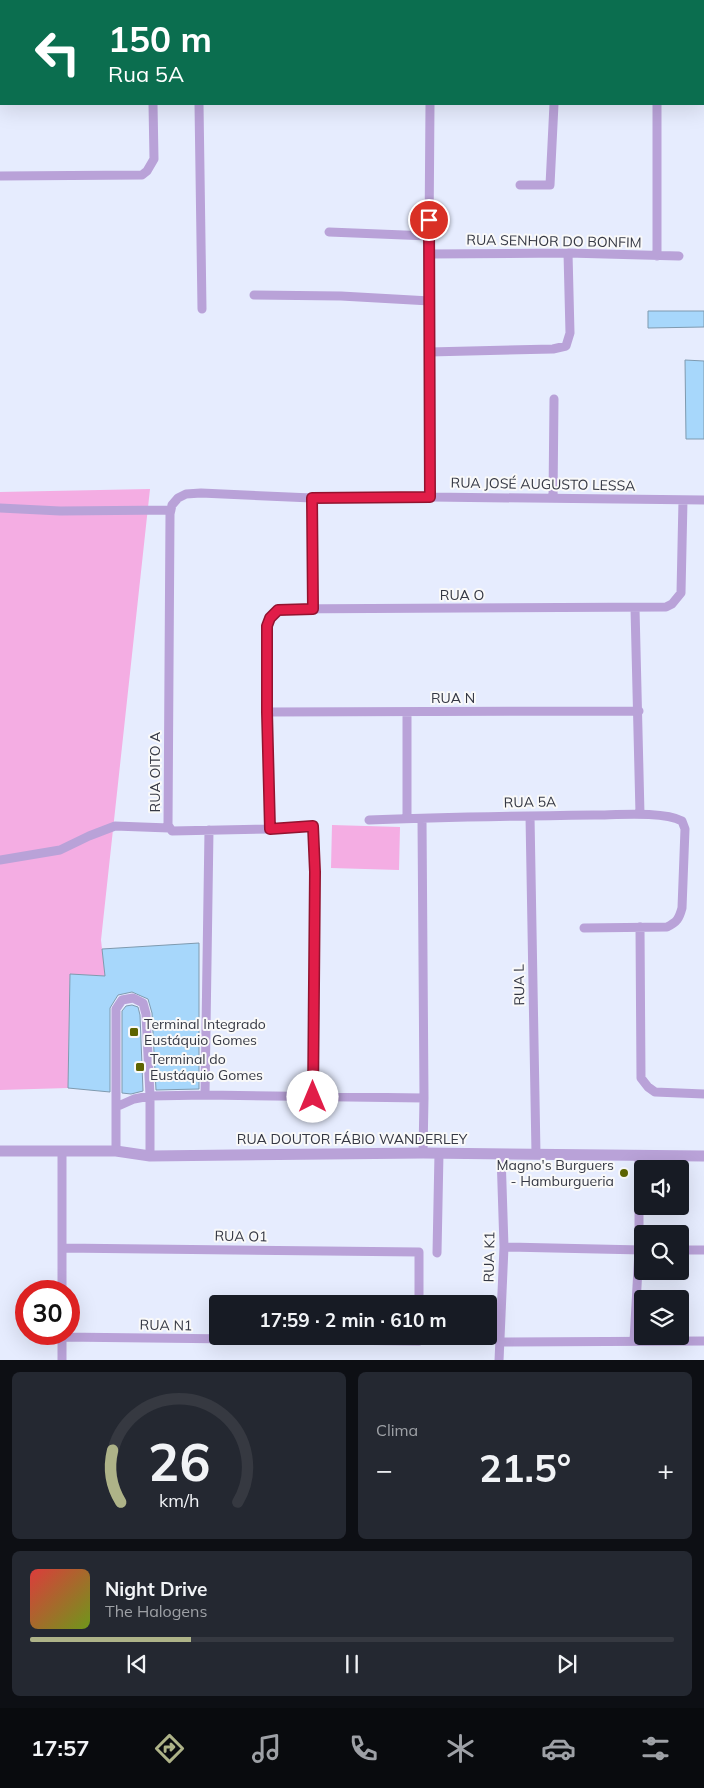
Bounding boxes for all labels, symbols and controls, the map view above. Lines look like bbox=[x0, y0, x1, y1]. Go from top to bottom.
text: 150 m bbox=[108, 17, 212, 61]
icon: left bbox=[25, 20, 90, 85]
text: Rua 5A bbox=[108, 60, 184, 88]
pin bbox=[408, 199, 450, 241]
icon: arrive bbox=[415, 206, 443, 234]
street label: RUA SENHOR DO BONFIM bbox=[466, 230, 642, 252]
street label: RUA JOSÉ AUGUSTO LESSA bbox=[450, 473, 636, 495]
street label: RUA O bbox=[440, 586, 484, 604]
street label: RUA N bbox=[431, 689, 475, 707]
street label: RUA OITO A bbox=[146, 731, 164, 812]
street label: RUA 5A bbox=[504, 793, 557, 811]
street label: RUA L bbox=[510, 964, 528, 1006]
place label: Terminal Integrado Eustáquio Gomes bbox=[144, 1015, 266, 1049]
marker: Terminal Integrado Eustáquio Gomes bbox=[128, 1026, 140, 1038]
place label: Terminal do Eustáquio Gomes bbox=[150, 1050, 263, 1084]
marker: Terminal do Eustáquio Gomes bbox=[134, 1061, 146, 1073]
position arrow bbox=[286, 1070, 338, 1122]
street label: RUA DOUTOR FÁBIO WANDERLEY bbox=[237, 1130, 468, 1148]
place label: Magno's Burguers - Hamburgueria bbox=[497, 1156, 614, 1190]
map controls bbox=[634, 1160, 689, 1345]
button: sound bbox=[634, 1160, 689, 1215]
marker: Magno's Burguers - Hamburgueria bbox=[618, 1167, 630, 1179]
button: search bbox=[634, 1225, 689, 1280]
street label: RUA O1 bbox=[214, 1227, 268, 1245]
street label: RUA K1 bbox=[480, 1231, 498, 1283]
speed limit sign: 30 bbox=[15, 1280, 80, 1345]
button: layers bbox=[634, 1290, 689, 1345]
text: 17:59 · 2 min · 610 m bbox=[259, 1308, 447, 1332]
street label: RUA N1 bbox=[140, 1316, 192, 1334]
text: Clima bbox=[376, 1420, 418, 1440]
text: 26 bbox=[148, 1429, 210, 1494]
text: 21.5° bbox=[479, 1444, 571, 1492]
text: − bbox=[376, 1452, 393, 1487]
text: + bbox=[657, 1452, 674, 1487]
text: km/h bbox=[159, 1489, 199, 1511]
text: Night Drive bbox=[105, 1577, 207, 1601]
text: The Halogens bbox=[105, 1601, 207, 1621]
icon: previous bbox=[123, 1650, 151, 1678]
icon: pause bbox=[338, 1650, 366, 1678]
icon: next bbox=[553, 1650, 581, 1678]
icon: directions bbox=[152, 1731, 187, 1766]
icon: music bbox=[249, 1731, 284, 1766]
icon: phone bbox=[346, 1731, 381, 1766]
icon: climate bbox=[443, 1731, 478, 1766]
icon: car bbox=[541, 1731, 576, 1766]
icon: filters bbox=[638, 1731, 673, 1766]
text: 17:57 bbox=[31, 1734, 89, 1762]

